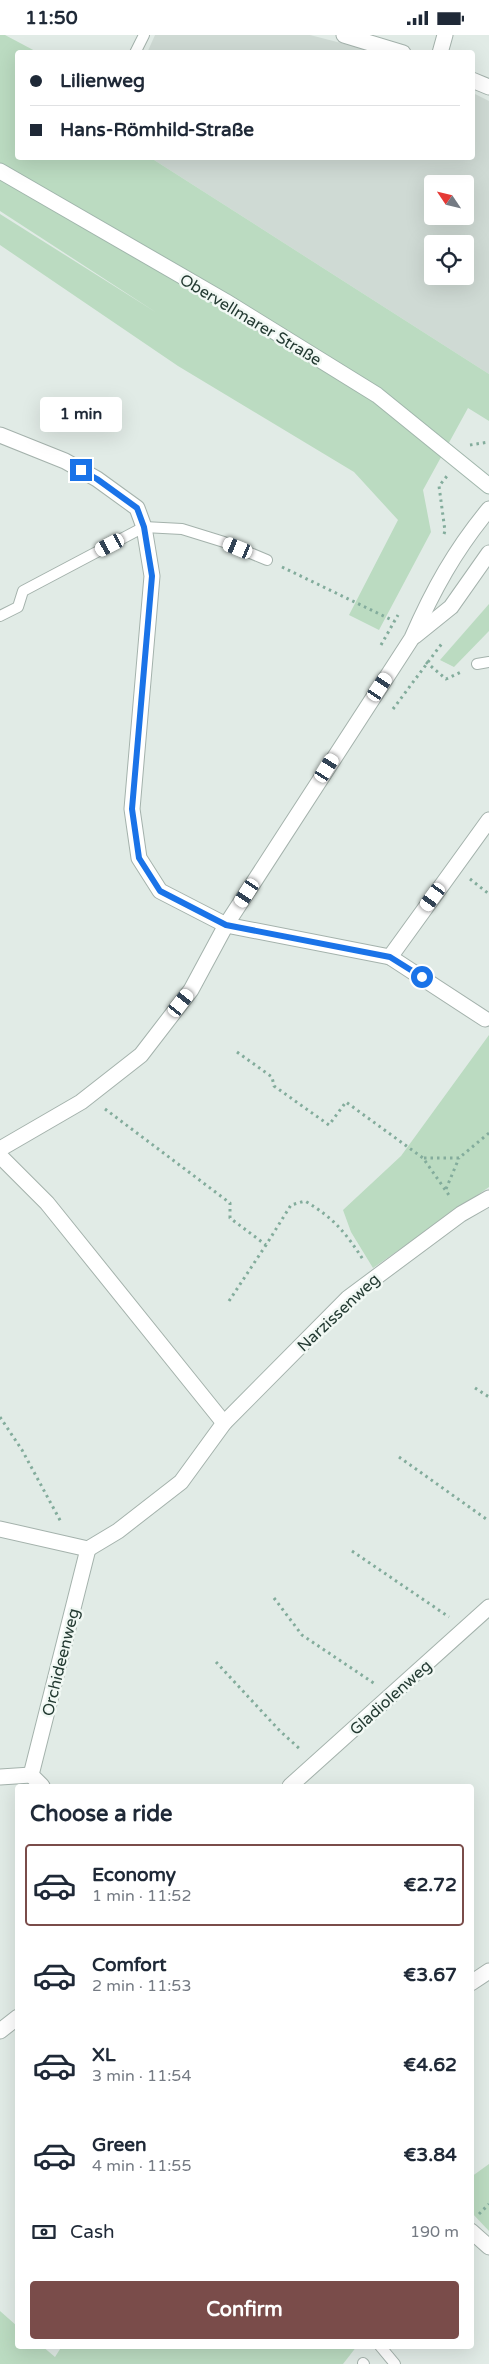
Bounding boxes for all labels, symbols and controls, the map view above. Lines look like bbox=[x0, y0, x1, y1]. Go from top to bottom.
text: 11:50 bbox=[25, 7, 78, 29]
text: Lilienweg bbox=[60, 70, 145, 92]
text: Hans-Römhild-Straße bbox=[60, 119, 254, 141]
north arrow bbox=[424, 175, 474, 225]
map controls bbox=[424, 175, 474, 285]
button: locate bbox=[424, 235, 474, 285]
street label: Obervellmarer Straße bbox=[176, 270, 325, 370]
callout: 1 min bbox=[40, 397, 122, 433]
text: 1 min bbox=[60, 404, 102, 424]
route end bbox=[70, 459, 92, 481]
car bbox=[93, 531, 126, 559]
car bbox=[221, 535, 254, 561]
car bbox=[365, 670, 394, 704]
car bbox=[312, 751, 341, 785]
car bbox=[232, 876, 261, 910]
car bbox=[418, 880, 447, 914]
route start bbox=[411, 966, 433, 988]
car bbox=[165, 987, 196, 1019]
street label: Narzissenweg bbox=[293, 1269, 384, 1356]
street label: Orchideenweg bbox=[38, 1606, 84, 1718]
street label: Gladiolenweg bbox=[346, 1656, 436, 1740]
text: Choose a ride bbox=[30, 1801, 173, 1827]
icon: car bbox=[32, 1863, 77, 1908]
text: Economy bbox=[92, 1864, 176, 1886]
text: €2.72 bbox=[403, 1874, 457, 1896]
text: 1 min · 11:52 bbox=[92, 1886, 191, 1906]
icon: car bbox=[32, 1953, 77, 1998]
text: Comfort bbox=[92, 1954, 166, 1976]
text: €3.67 bbox=[403, 1964, 457, 1986]
text: 2 min · 11:53 bbox=[92, 1976, 191, 1996]
icon: car bbox=[32, 2043, 77, 2088]
text: XL bbox=[92, 2044, 116, 2066]
text: €4.62 bbox=[403, 2054, 457, 2076]
text: 3 min · 11:54 bbox=[92, 2066, 191, 2086]
icon: car bbox=[32, 2133, 77, 2178]
text: Green bbox=[92, 2134, 146, 2156]
text: €3.84 bbox=[403, 2144, 457, 2166]
text: 4 min · 11:55 bbox=[92, 2156, 191, 2176]
icon: cash bbox=[30, 2218, 58, 2246]
text: Cash bbox=[70, 2221, 115, 2243]
text: 190 m bbox=[410, 2222, 459, 2242]
button: Confirm bbox=[30, 2281, 459, 2339]

